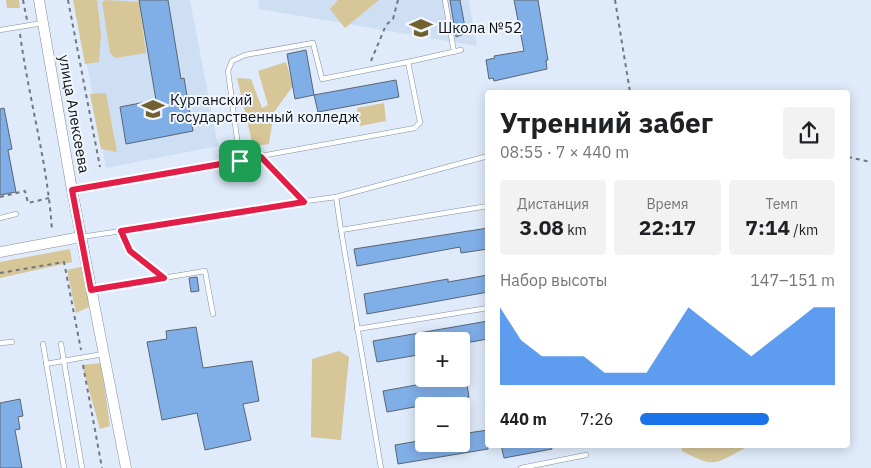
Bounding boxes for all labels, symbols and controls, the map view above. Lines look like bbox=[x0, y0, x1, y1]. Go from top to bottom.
school or university icon: Школа №52 bbox=[408, 15, 434, 41]
place label: Школа №52 bbox=[438, 18, 522, 37]
street label: улица Алексеева bbox=[55, 53, 94, 175]
place label: Курганский государственный колледж bbox=[170, 90, 359, 126]
school or university icon: Курганский государственный колледж bbox=[140, 96, 166, 122]
text: Утренний забег bbox=[500, 104, 713, 141]
button: share bbox=[783, 107, 835, 159]
pin bbox=[219, 140, 261, 182]
text: 08:55 · 7 × 440 m bbox=[500, 142, 629, 162]
icon: arrive bbox=[226, 147, 254, 175]
text: Дистанция bbox=[517, 195, 589, 213]
text: Время bbox=[646, 195, 689, 213]
text: Темп bbox=[766, 195, 798, 213]
text: 3.08 bbox=[520, 213, 564, 241]
text: 22:17 bbox=[639, 213, 696, 241]
text: 7:14 bbox=[745, 213, 790, 241]
text: km bbox=[564, 221, 587, 239]
text: /km bbox=[790, 221, 818, 239]
text: Набор высоты bbox=[500, 270, 607, 290]
text: 147–151 m bbox=[750, 270, 835, 290]
map controls bbox=[415, 332, 470, 452]
button: + bbox=[415, 332, 470, 387]
button: − bbox=[415, 397, 470, 452]
text: 440 m bbox=[500, 409, 547, 429]
text: 7:26 bbox=[580, 409, 613, 429]

